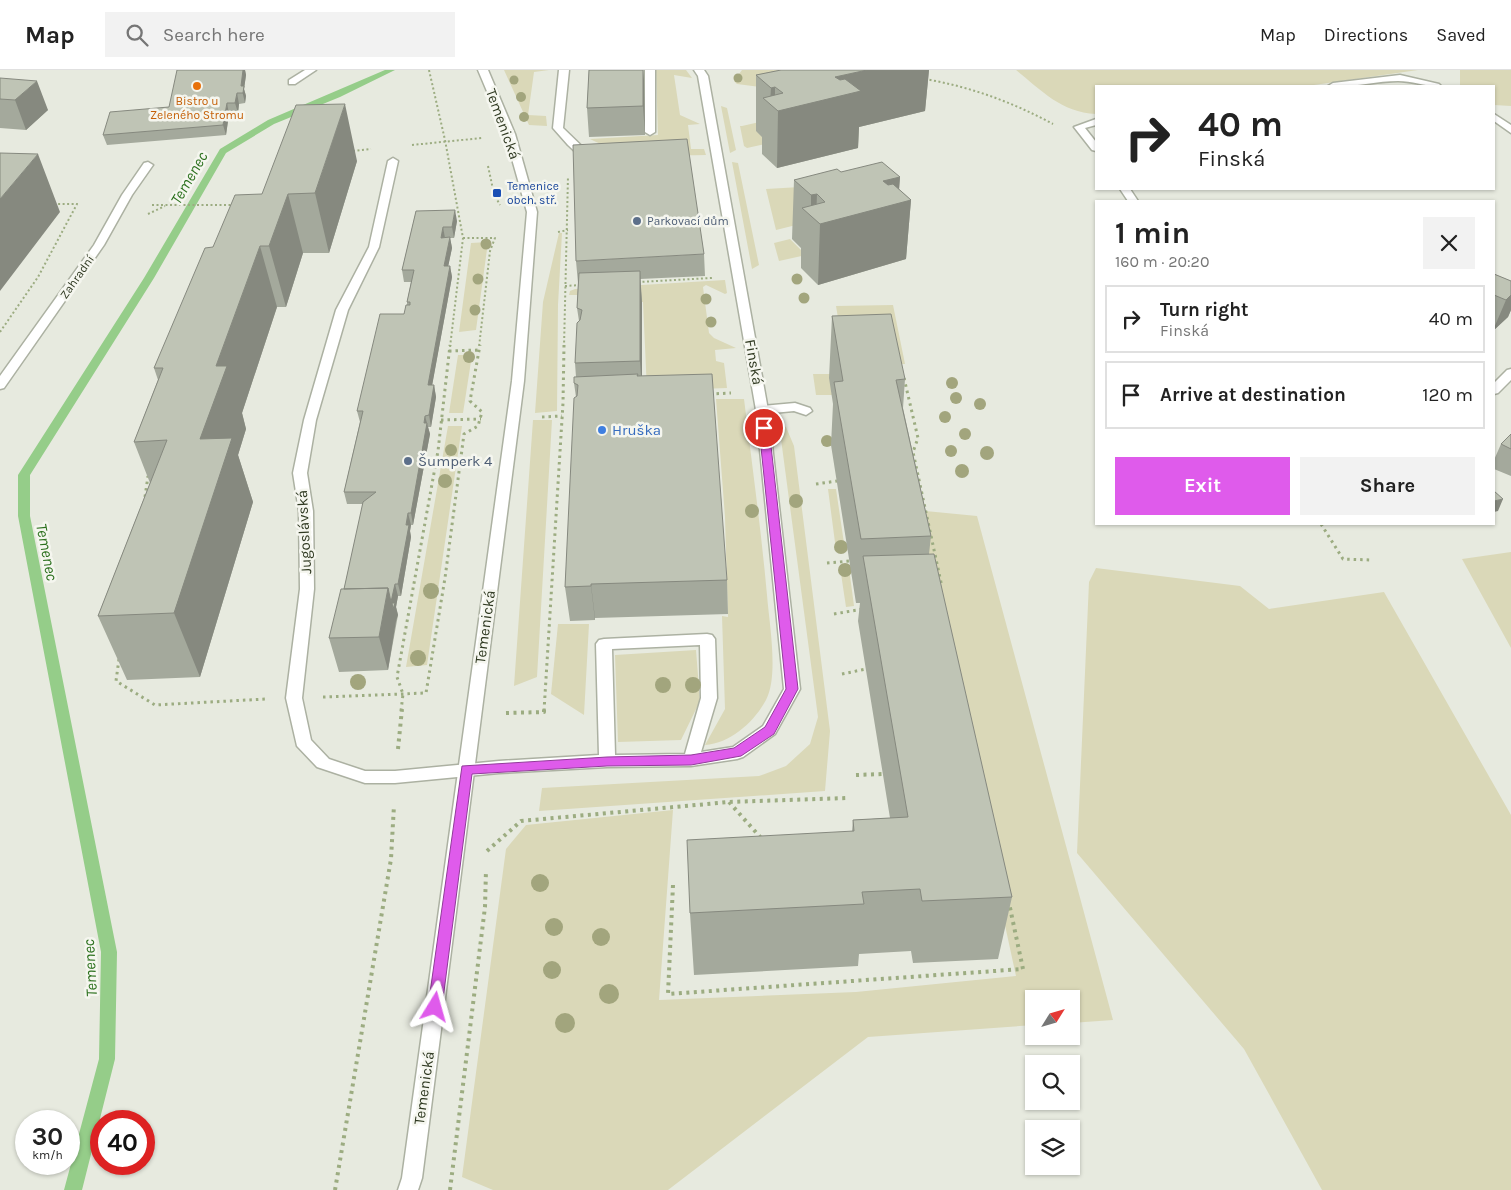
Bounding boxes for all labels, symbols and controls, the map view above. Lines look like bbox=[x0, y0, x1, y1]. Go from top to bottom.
search box bbox=[105, 12, 455, 57]
text: Map bbox=[25, 21, 75, 49]
icon: search bbox=[123, 21, 151, 49]
text: Search here bbox=[163, 24, 265, 46]
text: Map bbox=[1260, 24, 1296, 46]
text: Directions bbox=[1324, 24, 1408, 46]
text: Saved bbox=[1436, 24, 1486, 46]
marker: Bistro u Zeleného Stromu bbox=[191, 80, 203, 92]
street label: Temenická bbox=[482, 86, 524, 162]
place label: Bistro u Zeleného Stromu bbox=[150, 94, 244, 122]
text: 40 m bbox=[1198, 104, 1283, 145]
icon: right bbox=[1115, 105, 1180, 170]
text: Finská bbox=[1198, 146, 1265, 172]
water label: Temenec bbox=[166, 148, 212, 208]
place label: Temenice obch. stř. bbox=[507, 179, 559, 207]
marker: Temenice obch. stř. bbox=[491, 187, 503, 199]
place label: Parkovací dům bbox=[647, 214, 729, 228]
marker: Parkovací dům bbox=[631, 215, 643, 227]
text: 1 min bbox=[1115, 215, 1190, 251]
button: close bbox=[1423, 217, 1475, 269]
street label: Zahradní bbox=[57, 252, 97, 301]
text: 160 m · 20:20 bbox=[1115, 252, 1209, 271]
text: Turn right bbox=[1160, 299, 1249, 321]
icon: right bbox=[1117, 305, 1145, 333]
text: 40 m bbox=[1429, 308, 1473, 330]
text: Finská bbox=[1160, 321, 1209, 340]
street label: Finská bbox=[741, 338, 767, 386]
icon: arrive bbox=[1117, 381, 1145, 409]
text: Arrive at destination bbox=[1160, 384, 1346, 406]
text: 120 m bbox=[1422, 384, 1473, 406]
pin bbox=[743, 407, 785, 449]
icon: arrive bbox=[750, 414, 778, 442]
place label: Hruška bbox=[612, 421, 661, 439]
marker: Hruška bbox=[596, 424, 608, 436]
place label: Šumperk 4 bbox=[418, 452, 493, 470]
marker: Šumperk 4 bbox=[402, 455, 414, 467]
button: Exit bbox=[1115, 457, 1290, 515]
button: Share bbox=[1300, 457, 1475, 515]
street label: Jugoslávská bbox=[293, 489, 315, 575]
water label: Temenec bbox=[32, 522, 62, 583]
street label: Temenická bbox=[471, 589, 499, 665]
water label: Temenec bbox=[79, 938, 101, 997]
position arrow bbox=[408, 980, 460, 1032]
north arrow bbox=[1025, 990, 1080, 1045]
map controls bbox=[1025, 990, 1080, 1175]
street label: Temenická bbox=[410, 1050, 438, 1126]
button: search bbox=[1025, 1055, 1080, 1110]
speed limit sign: 40 bbox=[90, 1110, 155, 1175]
button: layers bbox=[1025, 1120, 1080, 1175]
text: 30 bbox=[32, 1122, 63, 1151]
text: km/h bbox=[32, 1148, 63, 1162]

